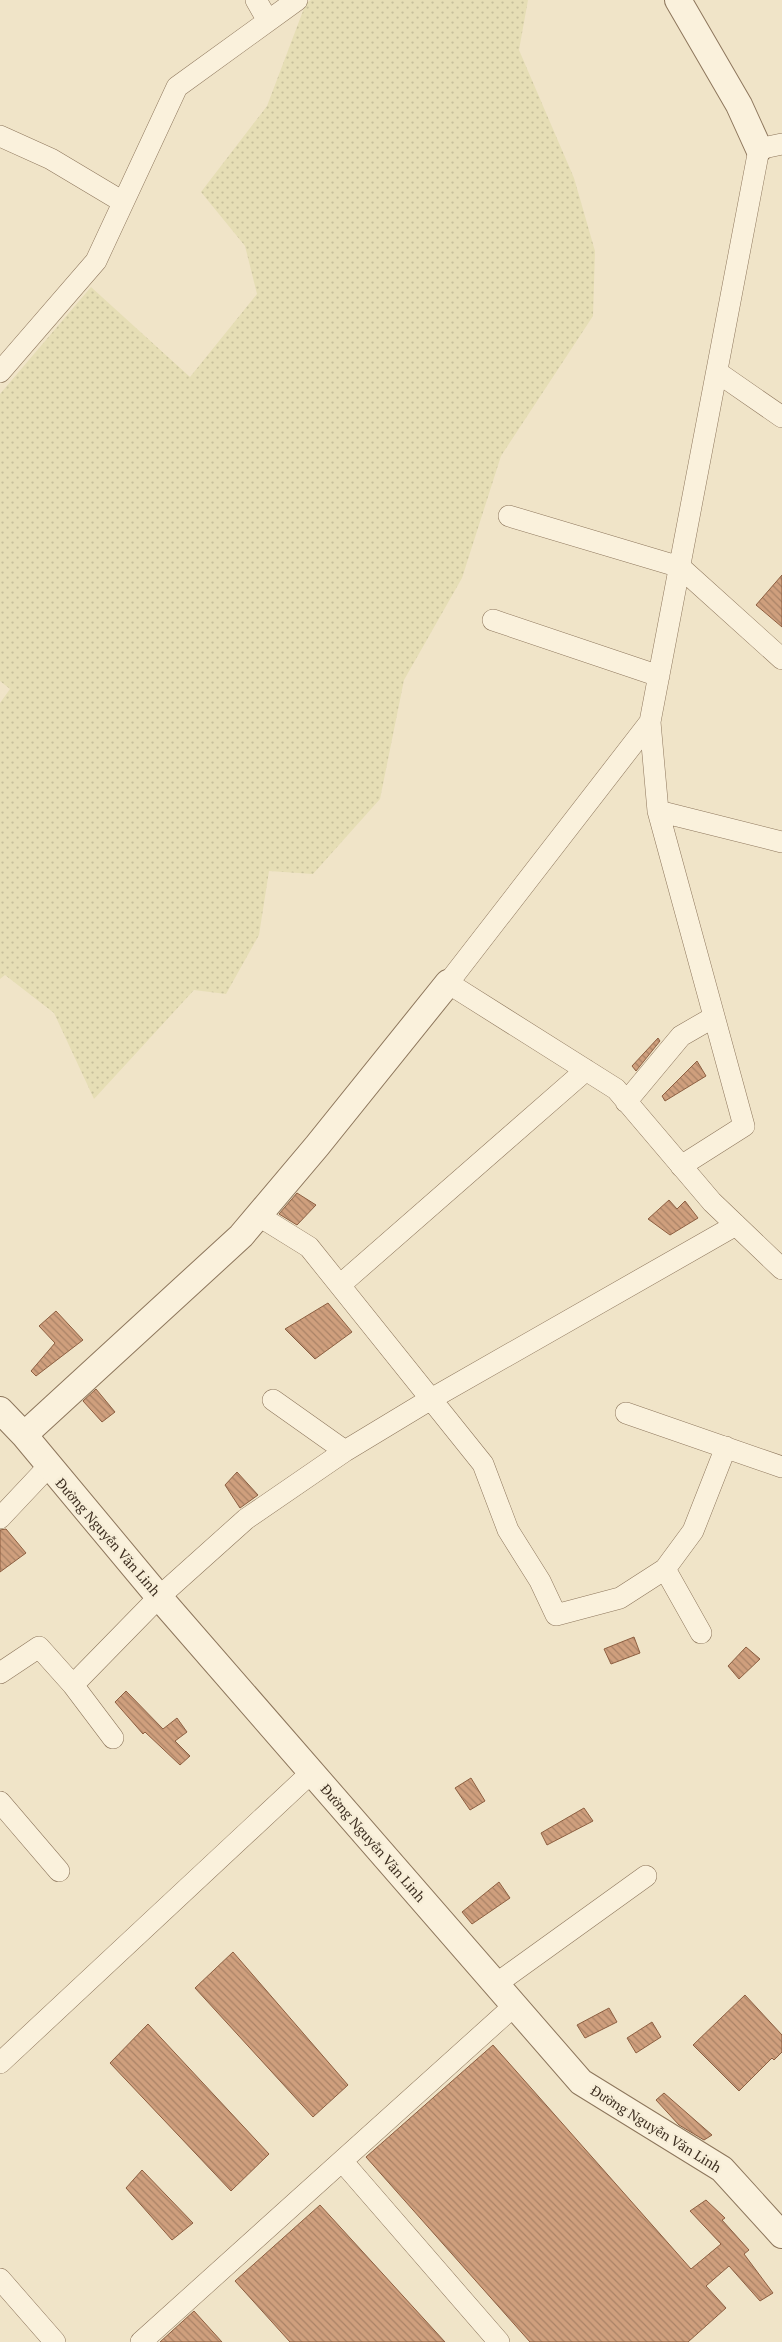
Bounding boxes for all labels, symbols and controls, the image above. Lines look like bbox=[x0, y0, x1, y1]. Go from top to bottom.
street label: Đường Nguyễn Văn Linh bbox=[52, 1474, 165, 1600]
street label: Đường Nguyễn Văn Linh bbox=[317, 1780, 430, 1906]
street label: Đường Nguyễn Văn Linh bbox=[587, 2081, 725, 2177]

